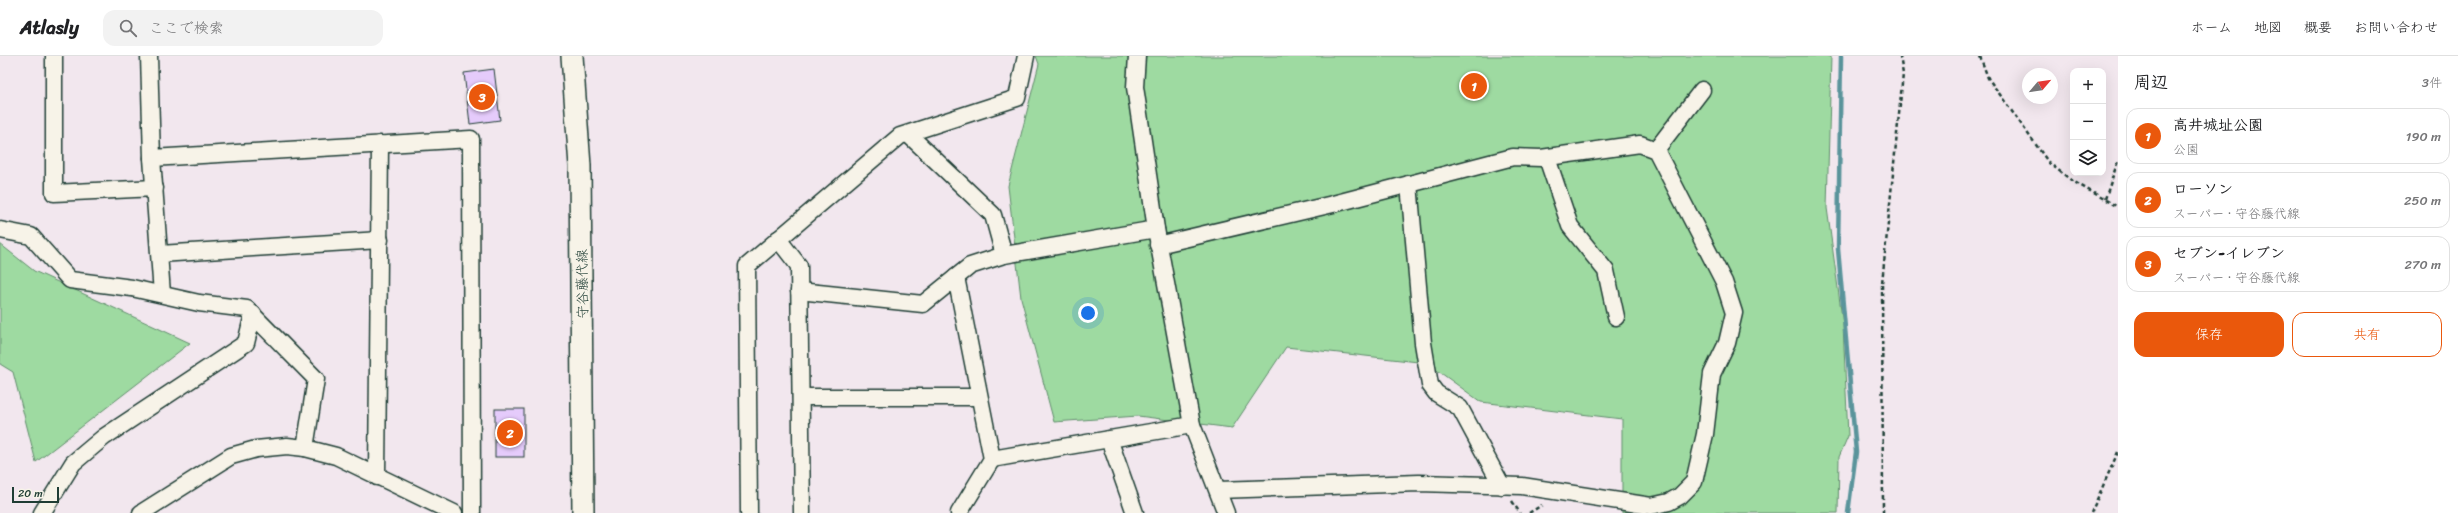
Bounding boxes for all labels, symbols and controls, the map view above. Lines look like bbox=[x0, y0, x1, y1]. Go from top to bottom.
search box bbox=[103, 10, 383, 46]
text: Atlasly bbox=[20, 11, 79, 44]
text: ここで検索 bbox=[149, 15, 224, 41]
text: ホーム bbox=[2191, 15, 2232, 40]
text: 地図 bbox=[2254, 15, 2282, 40]
text: 概要 bbox=[2304, 15, 2332, 40]
text: お問い合わせ bbox=[2354, 15, 2438, 40]
icon: search bbox=[117, 17, 139, 39]
text: 周辺 bbox=[2134, 67, 2168, 97]
north arrow bbox=[2022, 68, 2058, 104]
map controls bbox=[2070, 68, 2106, 176]
button: + bbox=[2070, 68, 2106, 104]
pin: 1 bbox=[1461, 71, 1487, 101]
text: 3件 bbox=[2422, 71, 2442, 94]
pin: 3 bbox=[469, 82, 495, 112]
button: − bbox=[2070, 104, 2106, 140]
text: 高井城址公園 bbox=[2173, 112, 2263, 138]
text: 1 bbox=[2145, 125, 2151, 148]
text: 190 m bbox=[2406, 125, 2441, 148]
text: 公園 bbox=[2173, 138, 2199, 161]
button: layers bbox=[2070, 140, 2106, 176]
text: ローソン bbox=[2173, 176, 2233, 202]
text: 2 bbox=[2144, 189, 2152, 212]
text: 250 m bbox=[2404, 189, 2441, 212]
text: スーパー · 守谷藤代線 bbox=[2173, 202, 2300, 225]
text: セブン-イレブン bbox=[2173, 240, 2285, 266]
street label: 守谷藤代線 bbox=[569, 249, 596, 319]
text: 3 bbox=[2144, 253, 2152, 276]
text: 270 m bbox=[2404, 253, 2441, 276]
text: スーパー · 守谷藤代線 bbox=[2173, 266, 2300, 289]
your location bbox=[1078, 303, 1098, 323]
button: 保存 bbox=[2134, 312, 2284, 357]
button: 共有 bbox=[2292, 312, 2442, 357]
pin: 2 bbox=[497, 418, 523, 448]
text: 20 m bbox=[18, 484, 43, 503]
scale bar bbox=[12, 485, 59, 504]

